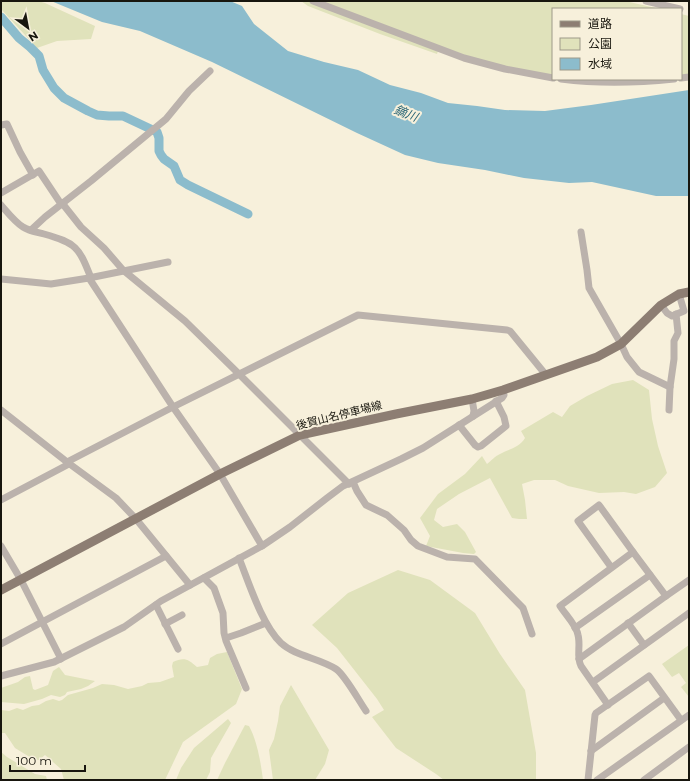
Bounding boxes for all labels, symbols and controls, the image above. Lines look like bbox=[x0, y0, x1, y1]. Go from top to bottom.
north arrow bbox=[8, 8, 48, 48]
legend bbox=[552, 8, 682, 80]
text: 道路 bbox=[588, 16, 612, 31]
text: N bbox=[26, 28, 41, 45]
text: 公園 bbox=[588, 36, 612, 51]
text: 水域 bbox=[588, 56, 612, 71]
water label: 鏑川 bbox=[392, 102, 422, 125]
street label: 後賀山名停車場線 bbox=[295, 398, 383, 432]
scale bar bbox=[10, 747, 85, 773]
text: 100 m bbox=[16, 753, 52, 768]

